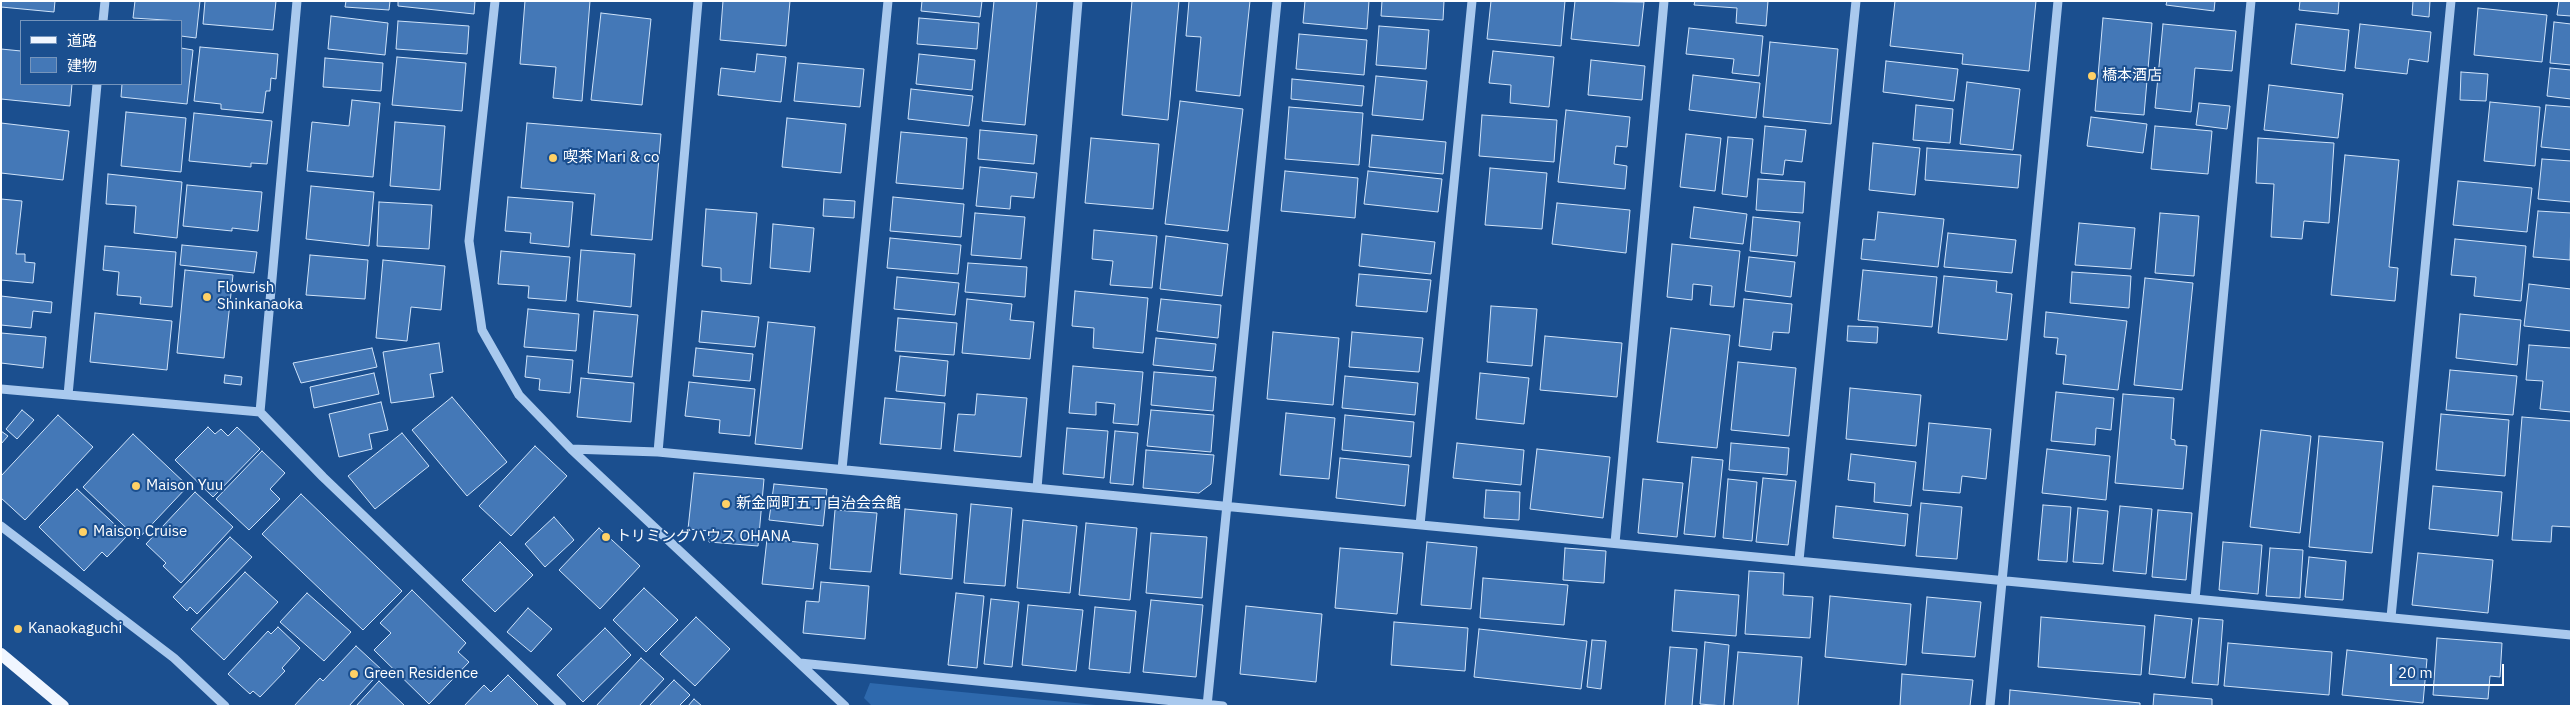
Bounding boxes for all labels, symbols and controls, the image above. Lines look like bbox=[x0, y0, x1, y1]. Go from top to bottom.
legend bbox=[20, 20, 182, 85]
text: 道路 bbox=[67, 31, 97, 50]
text: 建物 bbox=[67, 56, 97, 75]
place label: 橋本酒店 bbox=[2102, 67, 2162, 85]
marker: 橋本酒店 bbox=[2086, 70, 2098, 82]
place label: 喫茶 Mari & co bbox=[563, 149, 659, 167]
marker: 喫茶 Mari & co bbox=[547, 152, 559, 164]
place label: Flowrish Shinkanaoka bbox=[217, 279, 303, 314]
marker: Flowrish Shinkanaoka bbox=[201, 291, 213, 303]
place label: Maison Yuu bbox=[146, 477, 223, 495]
marker: Maison Yuu bbox=[130, 480, 142, 492]
place label: 新金岡町五丁自治会会館 bbox=[736, 495, 901, 513]
marker: 新金岡町五丁自治会会館 bbox=[720, 498, 732, 510]
place label: Maison Cruise bbox=[93, 523, 187, 541]
marker: Maison Cruise bbox=[77, 526, 89, 538]
place label: トリミングハウス OHANA bbox=[616, 528, 791, 546]
marker: トリミングハウス OHANA bbox=[600, 531, 612, 543]
place label: Kanaokaguchi bbox=[28, 620, 122, 638]
marker: Kanaokaguchi bbox=[12, 623, 24, 635]
scale bar bbox=[2392, 654, 2506, 686]
text: 20 m bbox=[2398, 663, 2433, 682]
place label: Green Residence bbox=[364, 665, 478, 683]
marker: Green Residence bbox=[348, 668, 360, 680]

